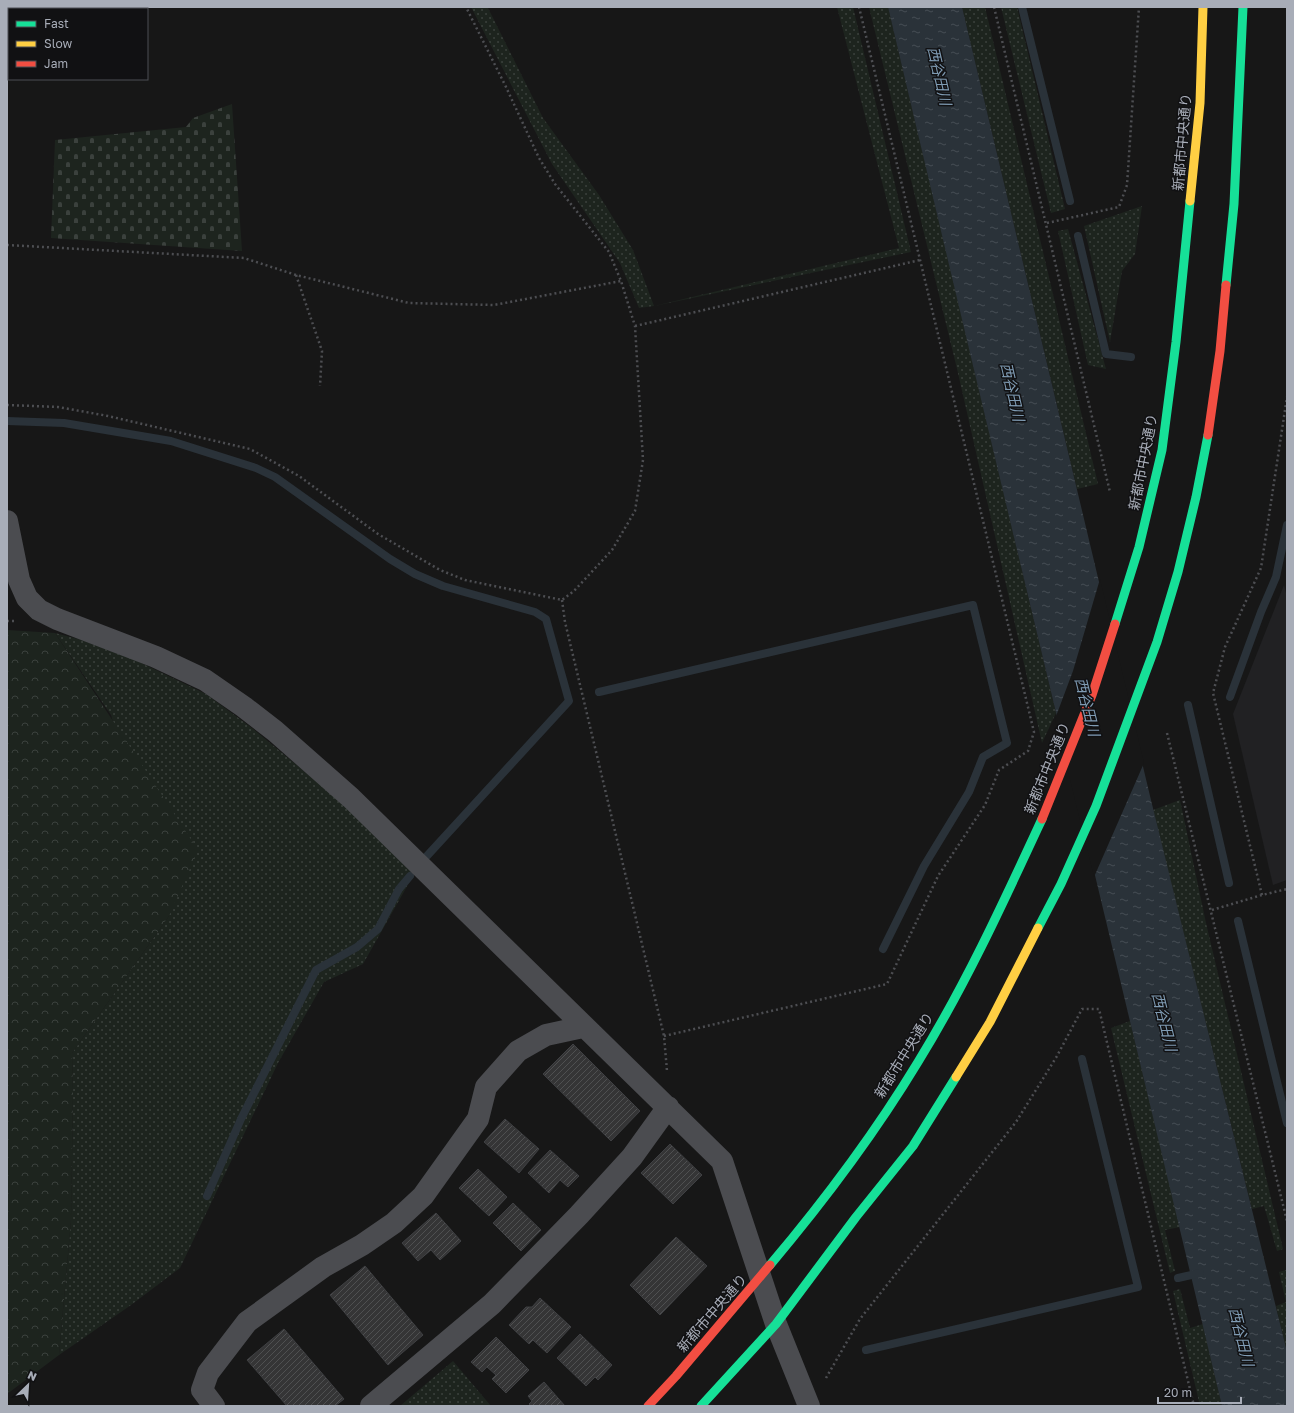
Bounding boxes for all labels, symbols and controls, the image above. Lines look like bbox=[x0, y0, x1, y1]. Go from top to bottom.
legend bbox=[8, 8, 148, 80]
text: Fast bbox=[44, 16, 69, 31]
text: Slow bbox=[44, 36, 72, 51]
water label: 西谷田川 bbox=[924, 45, 956, 109]
text: Jam bbox=[44, 56, 68, 71]
street label: 新都市中央通り bbox=[1169, 92, 1194, 192]
water label: 西谷田川 bbox=[997, 361, 1029, 425]
street label: 新都市中央通り bbox=[1125, 412, 1160, 512]
water label: 西谷田川 bbox=[1072, 675, 1104, 740]
street label: 新都市中央通り bbox=[1020, 719, 1073, 816]
water label: 西谷田川 bbox=[1149, 990, 1181, 1055]
street label: 新都市中央通り bbox=[870, 1009, 937, 1101]
street label: 新都市中央通り bbox=[673, 1270, 750, 1355]
water label: 西谷田川 bbox=[1226, 1305, 1258, 1370]
north arrow bbox=[8, 1365, 48, 1405]
text: N bbox=[26, 1368, 39, 1383]
scale bar bbox=[1158, 1379, 1241, 1405]
text: 20 m bbox=[1164, 1385, 1192, 1400]

